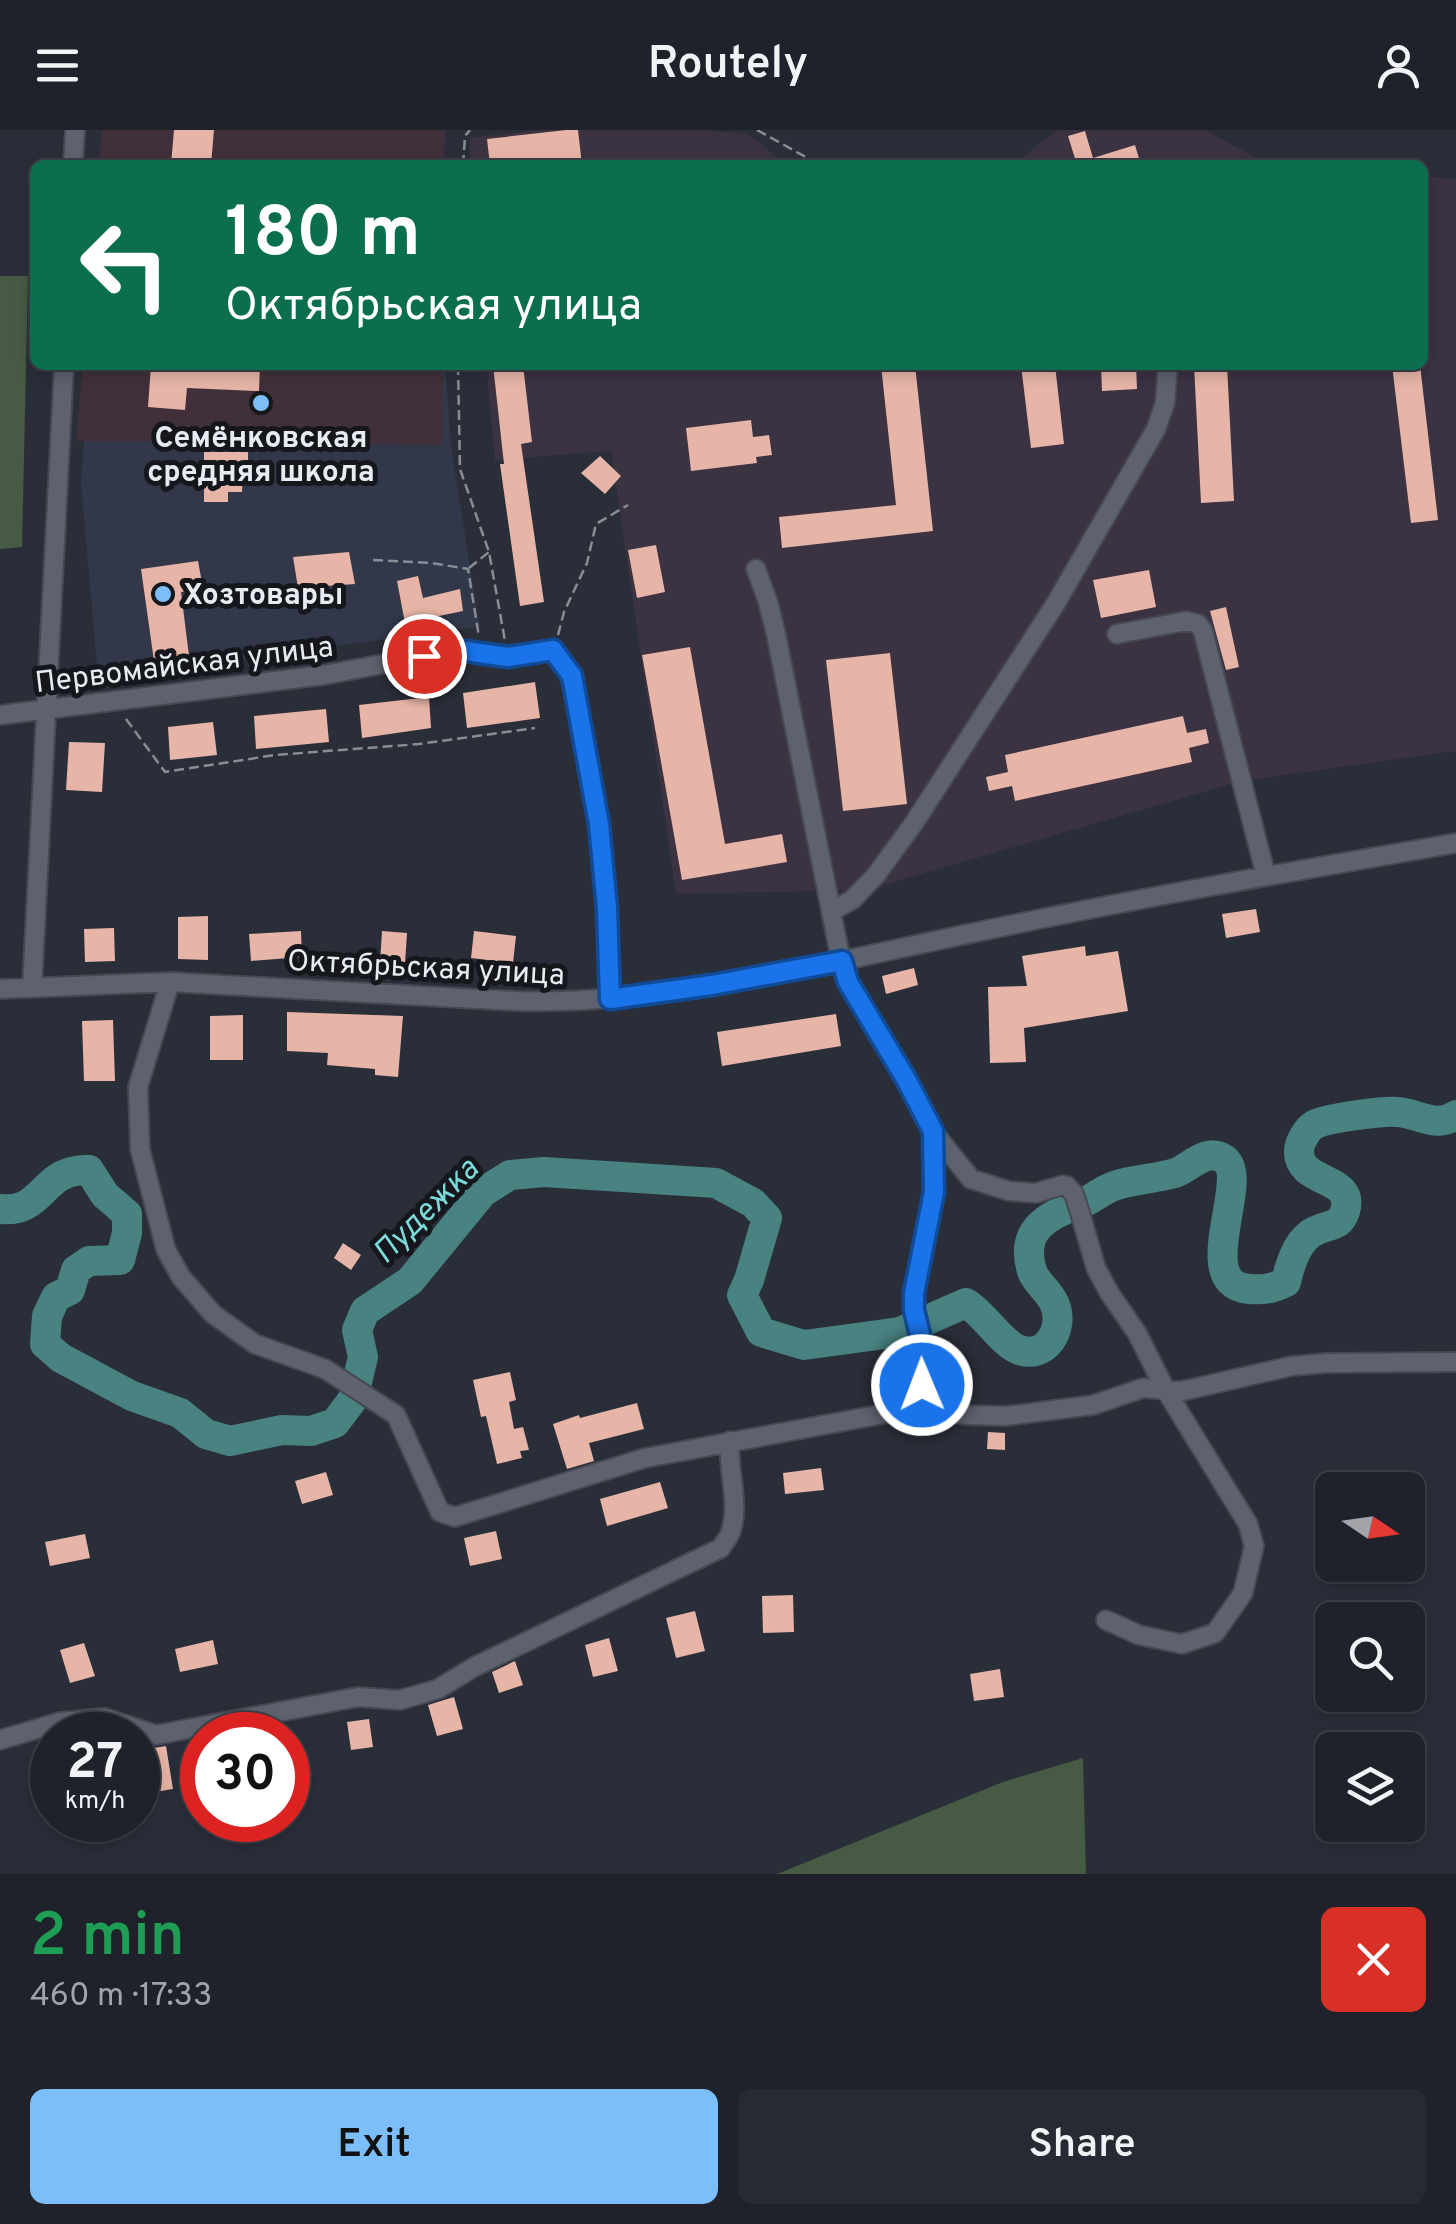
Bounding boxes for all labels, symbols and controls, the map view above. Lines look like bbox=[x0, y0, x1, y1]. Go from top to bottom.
text: Routely bbox=[648, 37, 808, 94]
icon: menu bbox=[30, 38, 85, 93]
icon: person bbox=[1371, 38, 1426, 93]
text: 180 m bbox=[225, 192, 421, 281]
icon: left bbox=[60, 200, 190, 330]
text: Октябрьская улица bbox=[225, 279, 642, 336]
marker: Семёнковская средняя школа bbox=[250, 392, 272, 414]
place label: Семёнковская средняя школа bbox=[147, 421, 375, 492]
place label: Хозтовары bbox=[183, 578, 343, 615]
marker: Хозтовары bbox=[152, 583, 174, 605]
pin bbox=[382, 614, 467, 699]
icon: arrive bbox=[397, 629, 452, 684]
street label: Первомайская улица bbox=[33, 630, 336, 703]
street label: Октябрьская улица bbox=[286, 944, 566, 995]
water label: Пудежка bbox=[366, 1150, 489, 1274]
position arrow bbox=[870, 1333, 974, 1437]
north arrow bbox=[1315, 1472, 1425, 1582]
map controls bbox=[1315, 1472, 1425, 1842]
button: search bbox=[1315, 1602, 1425, 1712]
speed limit sign: 30 bbox=[180, 1712, 310, 1842]
button: layers bbox=[1315, 1732, 1425, 1842]
text: 27 bbox=[67, 1733, 123, 1796]
text: km/h bbox=[65, 1786, 125, 1818]
text: 2 min bbox=[30, 1901, 185, 1977]
button: close bbox=[1321, 1907, 1426, 2012]
text: 460 m · 17:33 bbox=[30, 1977, 212, 2017]
button: Exit bbox=[30, 2089, 718, 2204]
button: Share bbox=[738, 2089, 1426, 2204]

